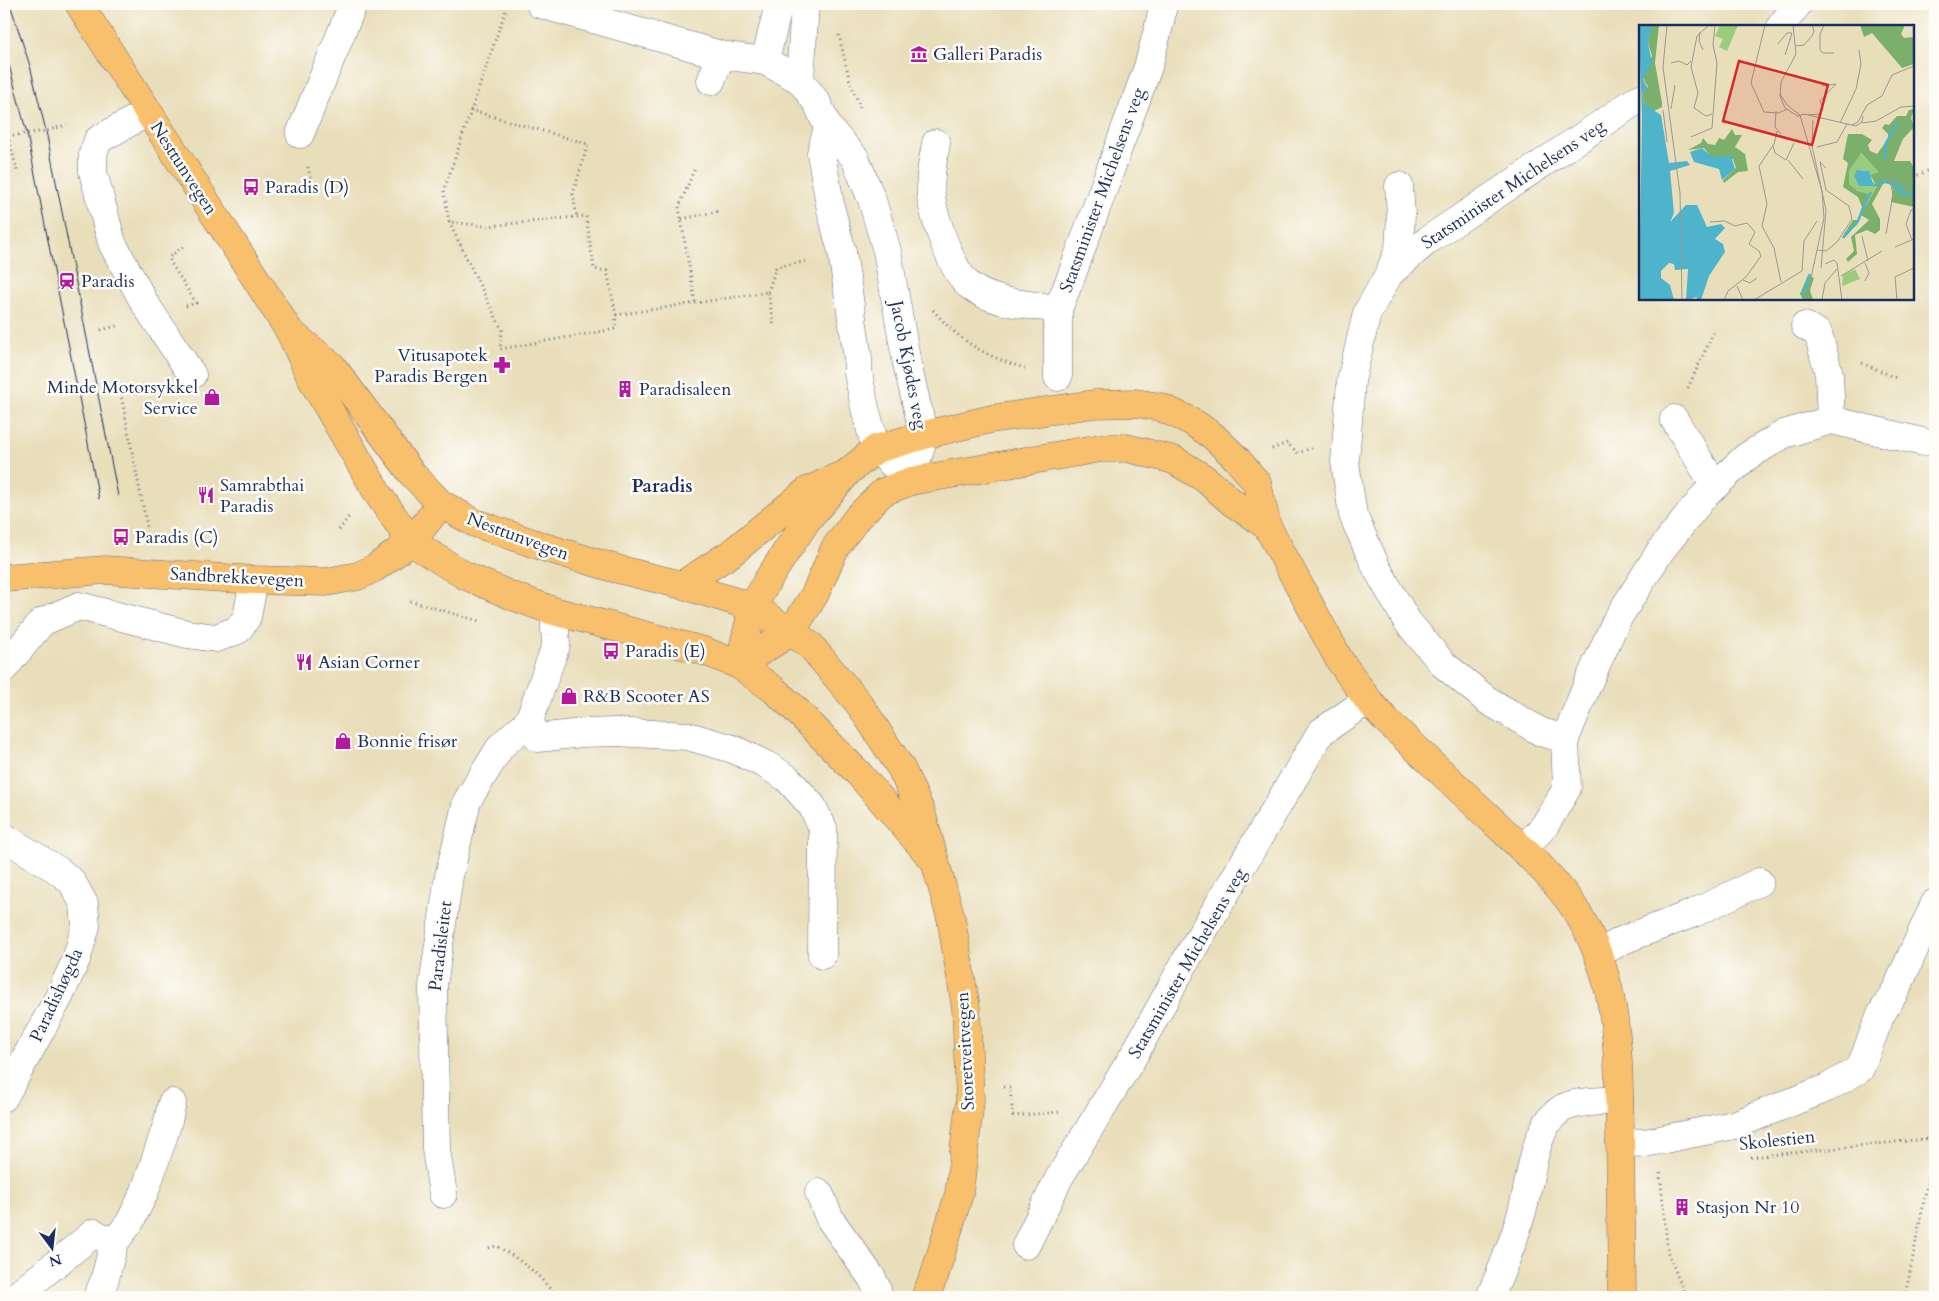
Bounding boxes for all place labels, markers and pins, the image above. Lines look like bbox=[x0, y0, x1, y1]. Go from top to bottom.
place label: Galleri Paradis bbox=[933, 42, 1042, 67]
museum icon: Galleri Paradis bbox=[909, 44, 929, 64]
place label: Paradis (D) bbox=[265, 175, 349, 200]
bus stop icon: Paradis (D) bbox=[241, 177, 261, 197]
place label: Paradis bbox=[81, 269, 134, 294]
station icon: Paradis bbox=[57, 271, 77, 291]
place label: Vitusapotek Paradis Bergen bbox=[374, 343, 489, 389]
pharmacy icon: Vitusapotek Paradis Bergen bbox=[492, 355, 512, 375]
place label: Minde Motorsykkel Service bbox=[47, 375, 198, 421]
place label: Paradisaleen bbox=[639, 377, 732, 402]
building icon: Paradisaleen bbox=[615, 379, 635, 399]
shop icon: Minde Motorsykkel Service bbox=[202, 387, 222, 407]
place label: Samrabthai Paradis bbox=[220, 473, 304, 519]
restaurant icon: Samrabthai Paradis bbox=[196, 485, 216, 505]
place label: Paradis (C) bbox=[135, 525, 218, 550]
bus stop icon: Paradis (C) bbox=[111, 527, 131, 547]
place label: Paradis (E) bbox=[625, 639, 706, 664]
bus stop icon: Paradis (E) bbox=[601, 641, 621, 661]
place label: Asian Corner bbox=[318, 650, 420, 675]
restaurant icon: Asian Corner bbox=[294, 652, 314, 672]
place label: R&B Scooter AS bbox=[583, 684, 710, 709]
shop icon: R&B Scooter AS bbox=[559, 686, 579, 706]
place label: Bonnie frisør bbox=[357, 729, 458, 754]
shop icon: Bonnie frisør bbox=[333, 731, 353, 751]
place label: Stasjon Nr 10 bbox=[1696, 1195, 1800, 1220]
building icon: Stasjon Nr 10 bbox=[1672, 1197, 1692, 1217]

